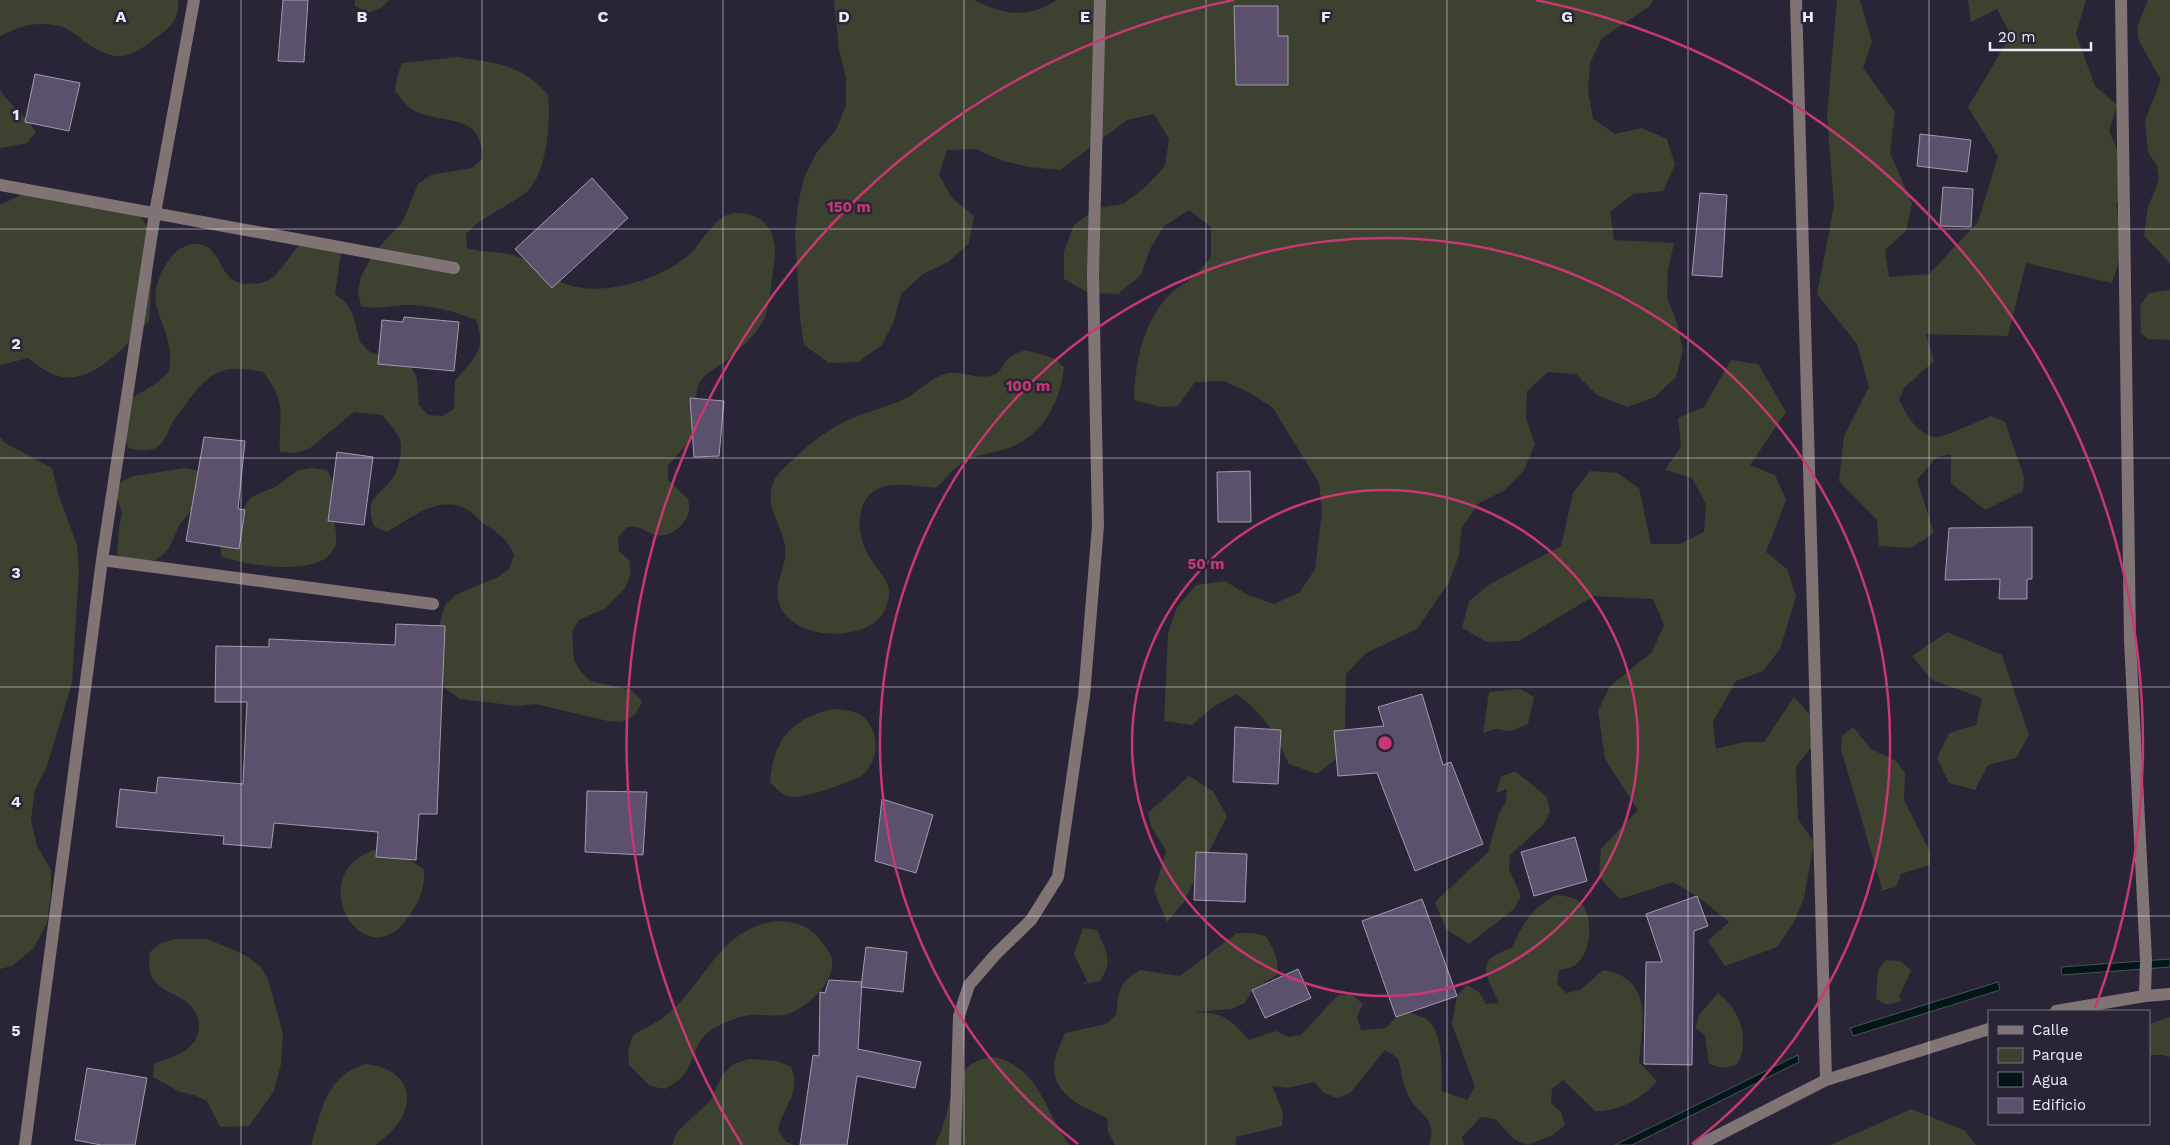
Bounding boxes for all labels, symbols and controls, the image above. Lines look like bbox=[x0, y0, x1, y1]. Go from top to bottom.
text: A bbox=[116, 7, 127, 26]
text: B bbox=[357, 7, 368, 26]
text: C bbox=[598, 7, 609, 26]
text: D bbox=[838, 7, 850, 26]
text: E bbox=[1080, 7, 1090, 26]
text: F bbox=[1321, 7, 1331, 26]
text: G bbox=[1561, 7, 1573, 26]
text: H bbox=[1802, 7, 1814, 26]
scale bar bbox=[1990, 20, 2091, 52]
text: 20 m bbox=[1998, 28, 2036, 46]
text: 1 bbox=[13, 105, 19, 124]
text: 150 m bbox=[827, 198, 871, 216]
text: 2 bbox=[11, 334, 21, 353]
text: 100 m bbox=[1006, 377, 1050, 395]
text: 50 m bbox=[1188, 555, 1224, 573]
text: 3 bbox=[11, 563, 21, 582]
centre of rings bbox=[1376, 734, 1394, 752]
text: 4 bbox=[11, 792, 21, 811]
legend bbox=[1988, 1010, 2150, 1125]
text: 5 bbox=[11, 1021, 21, 1040]
text: Calle bbox=[2032, 1021, 2069, 1039]
text: Parque bbox=[2032, 1046, 2083, 1064]
text: Agua bbox=[2032, 1071, 2068, 1089]
text: Edificio bbox=[2032, 1096, 2086, 1114]

